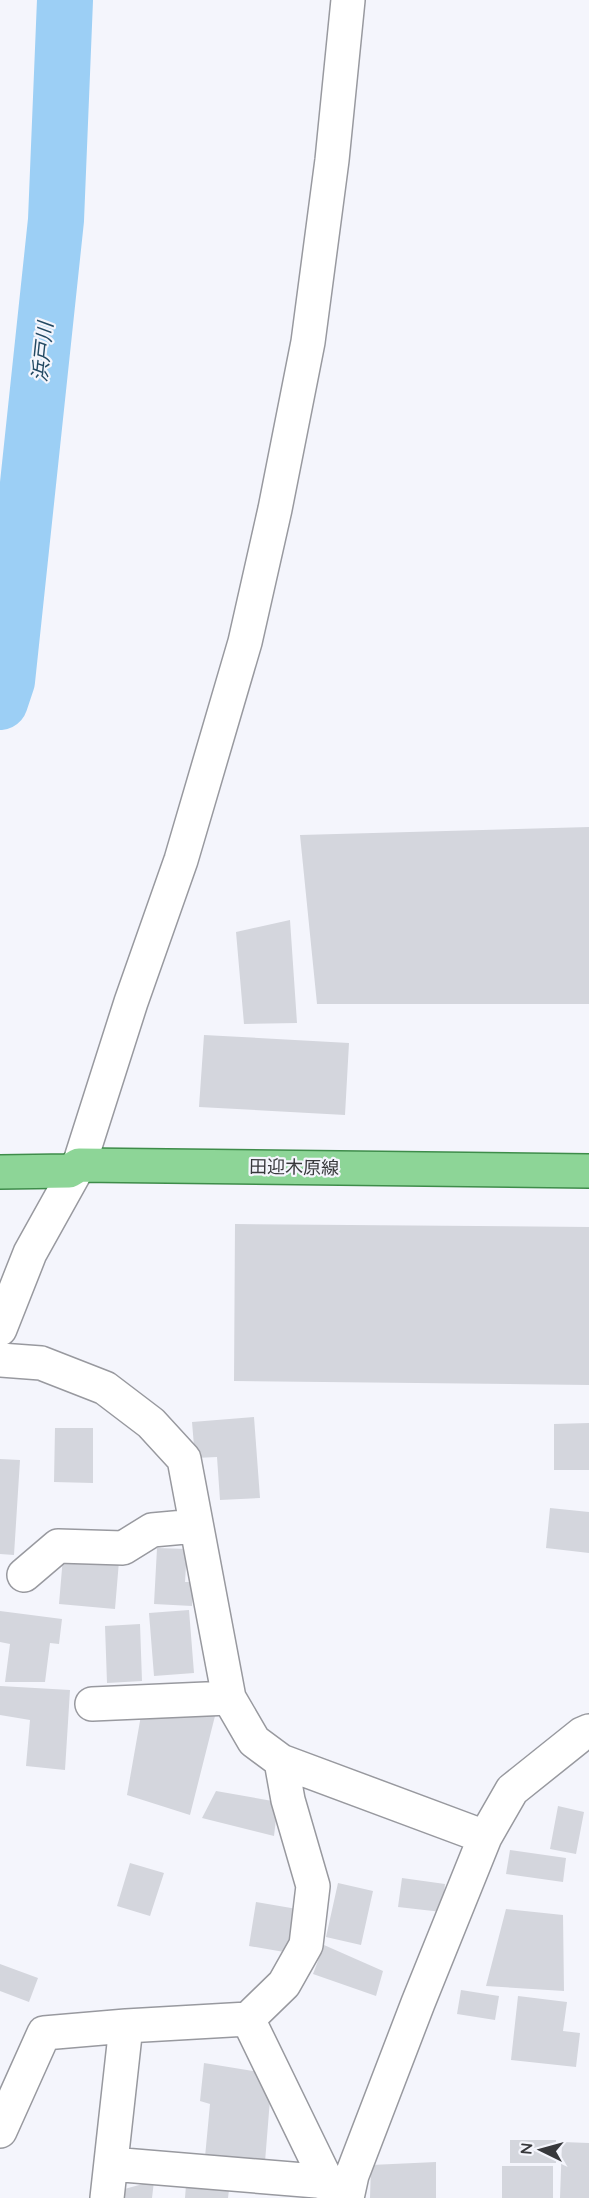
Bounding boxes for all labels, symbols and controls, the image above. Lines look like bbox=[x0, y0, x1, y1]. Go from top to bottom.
water label: 浜戸川 bbox=[26, 319, 58, 383]
street label: 田迎木原線 bbox=[249, 1155, 339, 1179]
north arrow bbox=[511, 2120, 571, 2180]
text: N bbox=[516, 2142, 537, 2155]

